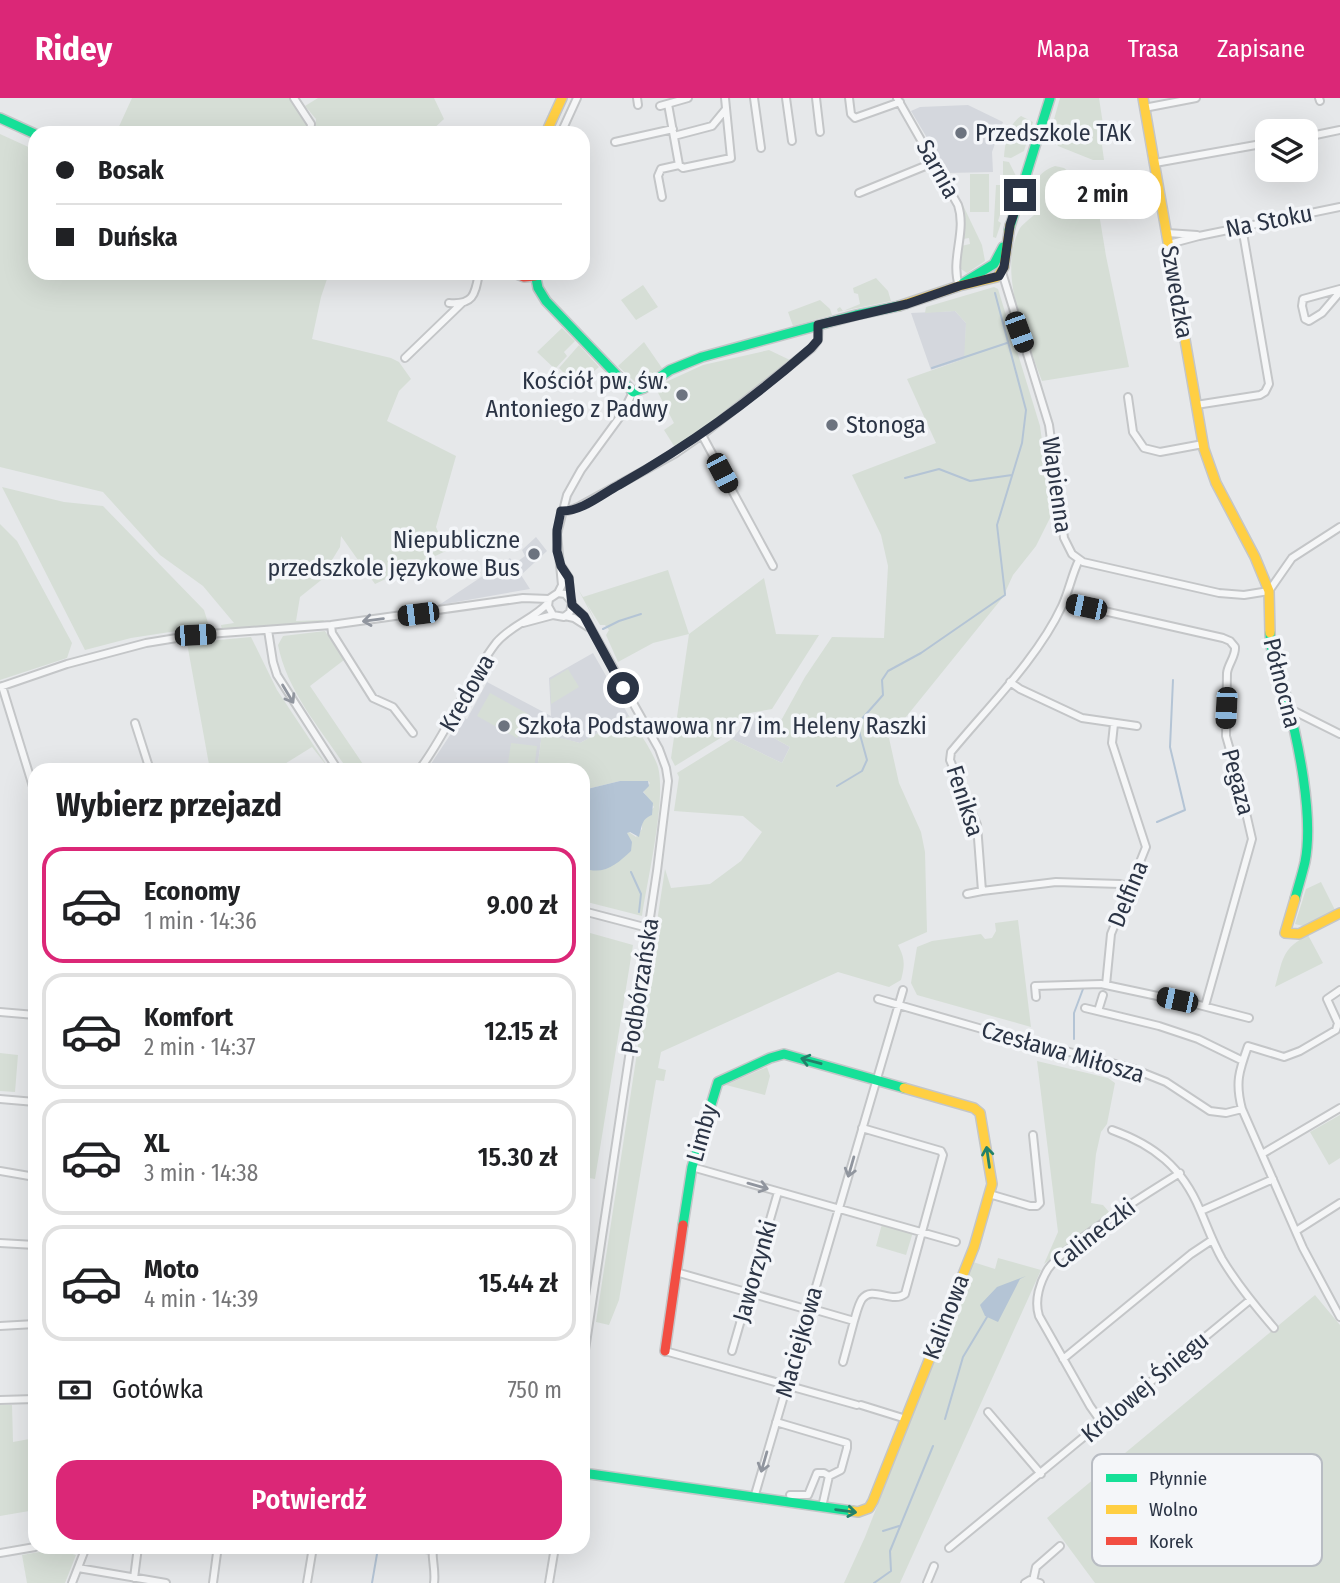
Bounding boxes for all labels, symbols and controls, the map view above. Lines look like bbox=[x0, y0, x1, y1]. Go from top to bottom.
text: Ridey bbox=[35, 29, 112, 69]
text: Mapa bbox=[1037, 35, 1090, 63]
text: Trasa bbox=[1128, 35, 1179, 63]
text: Zapisane bbox=[1217, 35, 1305, 63]
place label: Przedszkole TAK bbox=[975, 119, 1132, 147]
map controls bbox=[1255, 119, 1318, 182]
button: layers bbox=[1255, 119, 1318, 182]
marker: Przedszkole TAK bbox=[953, 125, 969, 141]
street label: Sarnia bbox=[911, 135, 965, 203]
text: Bosak bbox=[98, 155, 164, 186]
callout: 2 min bbox=[1044, 170, 1160, 220]
route end bbox=[1004, 179, 1036, 211]
text: 2 min bbox=[1077, 180, 1129, 208]
street label: Na Stoku bbox=[1223, 199, 1315, 243]
text: Duńska bbox=[98, 222, 178, 253]
street label: Szwedzka bbox=[1155, 243, 1199, 341]
car bbox=[1002, 309, 1037, 355]
place label: Kościół pw. św. Antoniego z Padwy bbox=[485, 367, 668, 423]
marker: Kościół pw. św. Antoniego z Padwy bbox=[674, 387, 690, 403]
place label: Stonoga bbox=[846, 411, 926, 439]
marker: Stonoga bbox=[824, 417, 840, 433]
street label: Wapienna bbox=[1036, 435, 1078, 535]
car bbox=[703, 450, 742, 496]
place label: Niepubliczne przedszkole językowe Bus bbox=[267, 526, 520, 582]
marker: Niepubliczne przedszkole językowe Bus bbox=[526, 546, 542, 562]
car bbox=[1064, 592, 1109, 622]
car bbox=[396, 601, 441, 627]
one-way arrow bbox=[362, 613, 385, 626]
car bbox=[174, 623, 217, 647]
street label: Północna bbox=[1257, 635, 1307, 731]
street label: Kredowa bbox=[434, 649, 500, 737]
route start bbox=[607, 672, 639, 704]
one-way arrow bbox=[282, 684, 296, 704]
car bbox=[1215, 686, 1238, 730]
place label: Szkoła Podstawowa nr 7 im. Heleny Raszki bbox=[518, 712, 927, 740]
marker: Szkoła Podstawowa nr 7 im. Heleny Raszki bbox=[496, 718, 512, 734]
street label: Pegaza bbox=[1216, 746, 1260, 818]
street label: Feniksa bbox=[940, 762, 990, 840]
text: Wybierz przejazd bbox=[56, 786, 282, 824]
street label: Delfina bbox=[1102, 857, 1154, 931]
icon: car bbox=[60, 874, 123, 937]
text: Economy bbox=[144, 876, 240, 907]
text: 9.00 zł bbox=[487, 890, 558, 921]
text: 1 min · 14:36 bbox=[144, 907, 257, 935]
street label: Podbórzańska bbox=[615, 916, 665, 1056]
car bbox=[1155, 985, 1200, 1015]
icon: car bbox=[60, 1000, 123, 1063]
text: Komfort bbox=[144, 1002, 233, 1033]
street label: Czesława Miłosza bbox=[978, 1015, 1148, 1089]
text: 12.15 zł bbox=[484, 1016, 558, 1047]
text: 2 min · 14:37 bbox=[144, 1033, 256, 1061]
one-way arrow bbox=[800, 1054, 823, 1067]
street label: Limby bbox=[680, 1101, 724, 1165]
icon: car bbox=[60, 1126, 123, 1189]
text: XL bbox=[144, 1128, 170, 1159]
text: 15.30 zł bbox=[478, 1142, 558, 1173]
one-way arrow bbox=[981, 1147, 994, 1169]
one-way arrow bbox=[844, 1156, 857, 1178]
text: 3 min · 14:38 bbox=[144, 1159, 258, 1187]
one-way arrow bbox=[746, 1180, 768, 1193]
street label: Calineczki bbox=[1047, 1193, 1141, 1275]
street label: Jaworzynki bbox=[727, 1217, 783, 1325]
icon: car bbox=[60, 1252, 123, 1315]
text: Moto bbox=[144, 1254, 199, 1285]
text: 15.44 zł bbox=[479, 1268, 558, 1299]
street label: Kalinowa bbox=[917, 1270, 975, 1364]
street label: Maciejkowa bbox=[770, 1283, 828, 1401]
text: 4 min · 14:39 bbox=[144, 1285, 258, 1313]
street label: Królowej Śniegu bbox=[1075, 1325, 1214, 1448]
icon: cash bbox=[56, 1371, 94, 1409]
text: Gotówka bbox=[112, 1374, 204, 1405]
text: 750 m bbox=[507, 1376, 562, 1404]
one-way arrow bbox=[757, 1451, 770, 1473]
legend bbox=[1092, 1454, 1322, 1566]
button: Potwierdź bbox=[56, 1460, 562, 1540]
text: Płynnie bbox=[1149, 1467, 1207, 1490]
text: Wolno bbox=[1149, 1498, 1198, 1521]
one-way arrow bbox=[834, 1504, 856, 1517]
text: Korek bbox=[1149, 1530, 1193, 1553]

